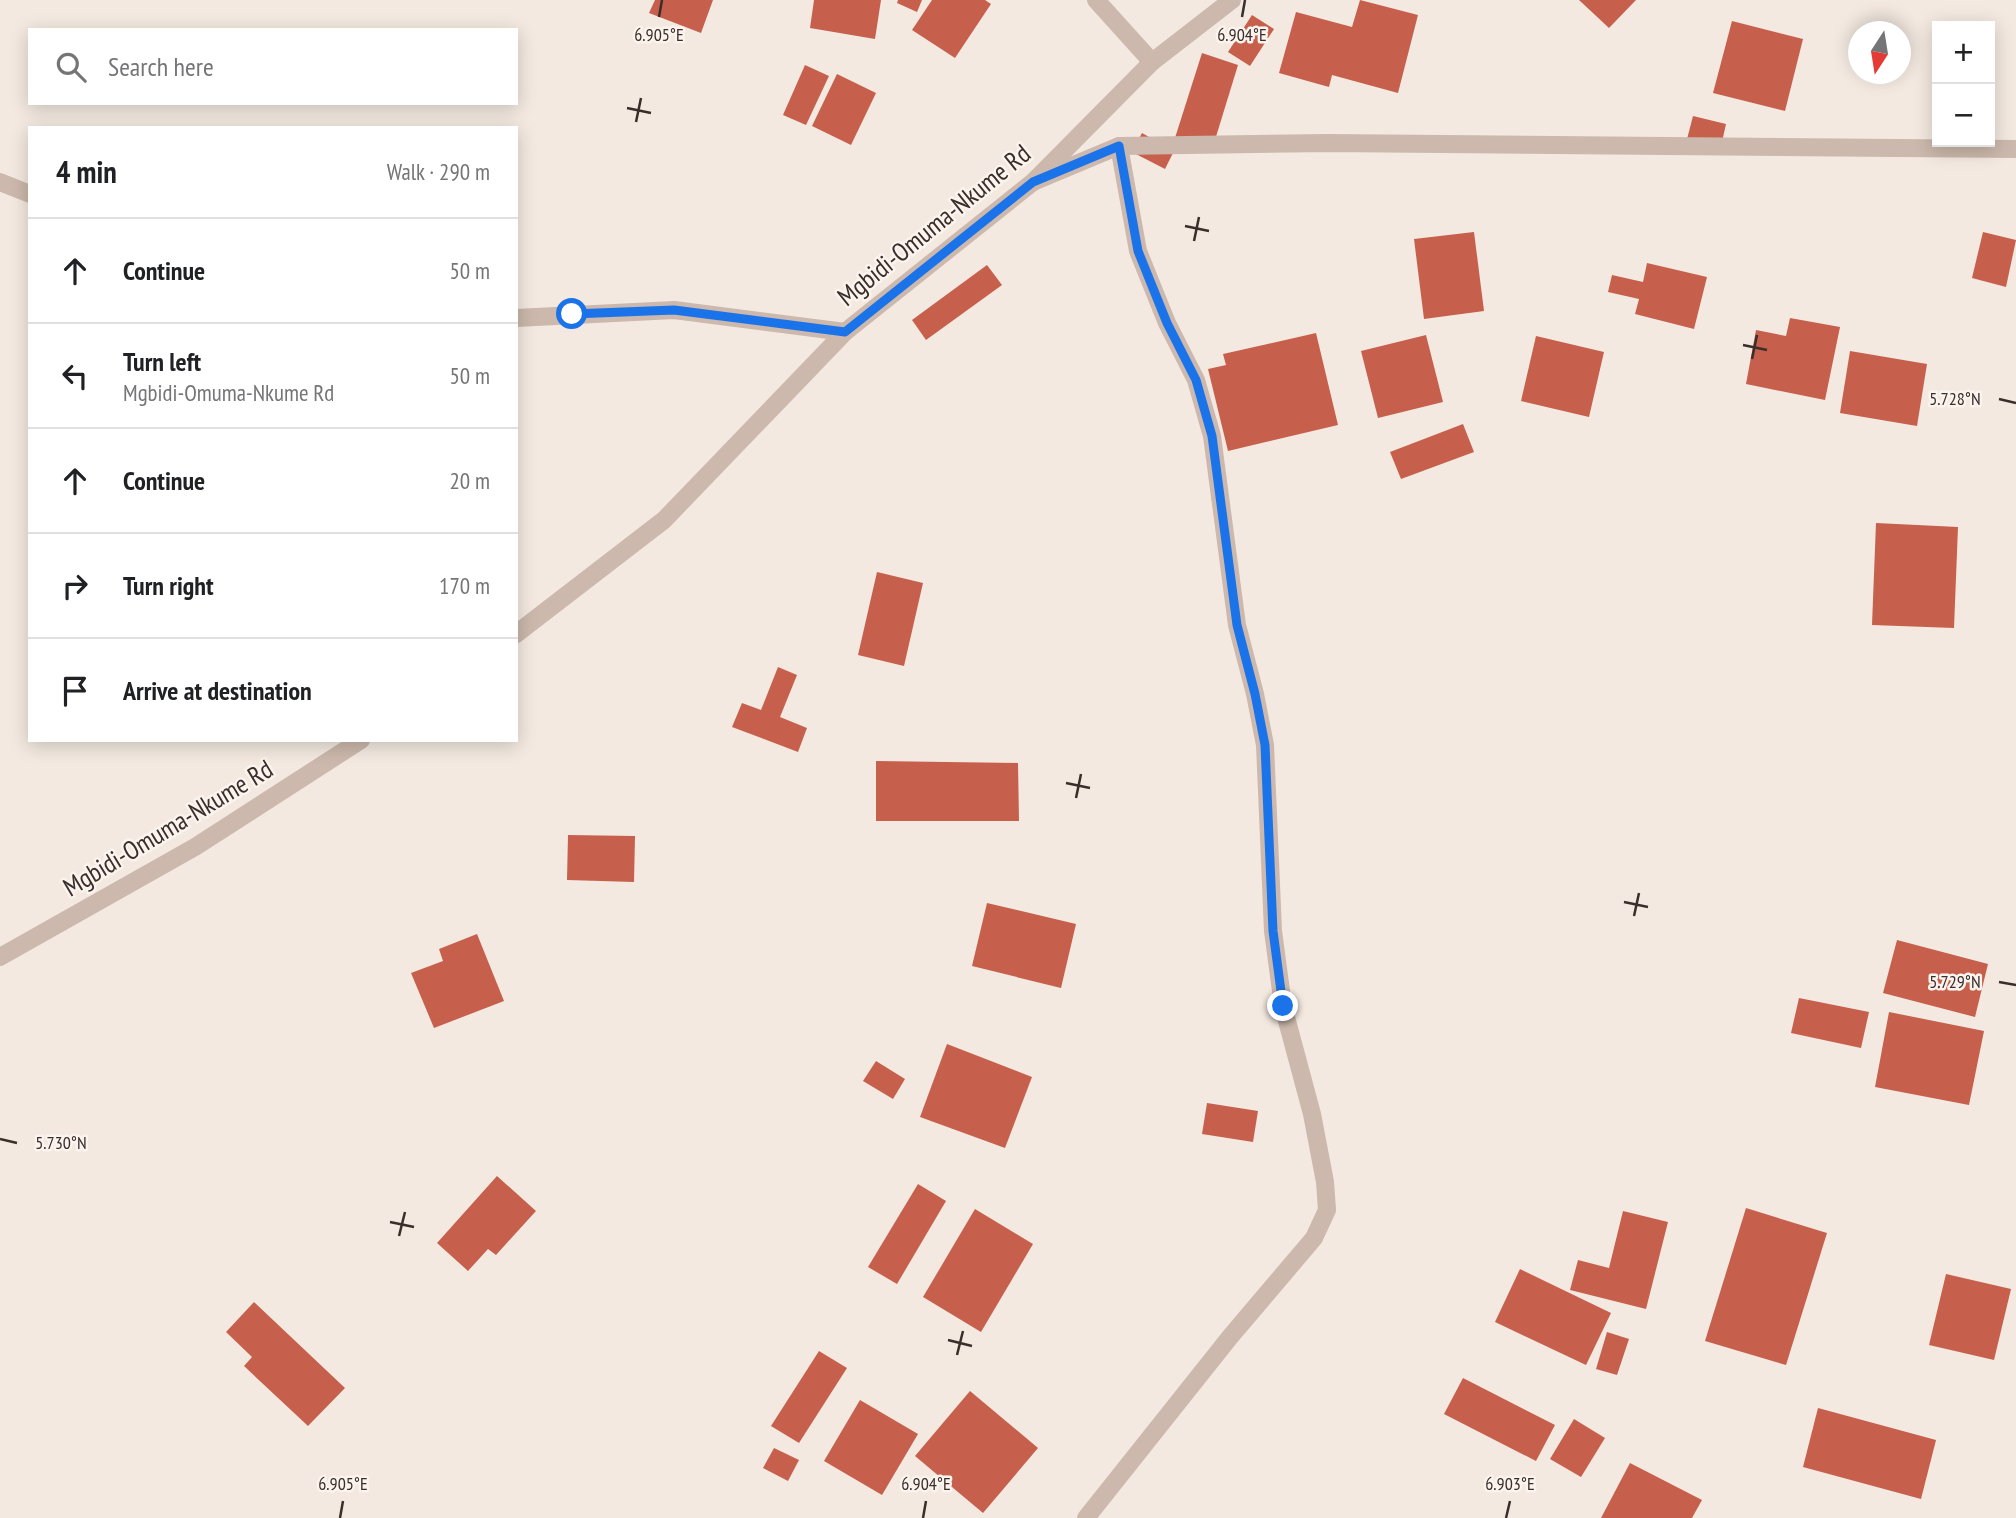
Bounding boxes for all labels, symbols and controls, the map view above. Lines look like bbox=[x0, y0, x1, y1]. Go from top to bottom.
north arrow bbox=[1848, 21, 1911, 84]
map controls bbox=[1932, 21, 1995, 147]
button: + bbox=[1932, 21, 1995, 84]
text: 6.905°E bbox=[634, 23, 684, 46]
text: 6.904°E bbox=[1217, 23, 1267, 46]
search box bbox=[28, 28, 518, 105]
icon: search bbox=[52, 48, 90, 86]
text: Search here bbox=[108, 50, 214, 83]
button: − bbox=[1932, 84, 1995, 147]
street label: Mgbidi-Omuma-Nkume Rd bbox=[830, 137, 1037, 313]
text: 4 min bbox=[56, 152, 117, 191]
text: Walk · 290 m bbox=[387, 157, 490, 186]
icon: ahead bbox=[56, 252, 94, 290]
text: Continue bbox=[123, 254, 205, 287]
text: 50 m bbox=[449, 256, 490, 285]
route start bbox=[556, 298, 587, 329]
text: Turn left bbox=[123, 345, 201, 378]
icon: left bbox=[56, 357, 94, 395]
text: 50 m bbox=[449, 361, 490, 390]
text: Mgbidi-Omuma-Nkume Rd bbox=[123, 378, 334, 407]
text: 5.728°N bbox=[1929, 387, 1981, 410]
icon: ahead bbox=[56, 462, 94, 500]
text: Continue bbox=[123, 464, 205, 497]
text: 20 m bbox=[449, 466, 490, 495]
icon: right bbox=[56, 567, 94, 605]
text: Turn right bbox=[123, 569, 214, 602]
text: 170 m bbox=[439, 571, 490, 600]
icon: arrive bbox=[56, 672, 94, 710]
text: Arrive at destination bbox=[123, 674, 312, 707]
street label: Mgbidi-Omuma-Nkume Rd bbox=[57, 752, 279, 903]
text: 5.729°N bbox=[1929, 970, 1981, 993]
route end bbox=[1267, 990, 1298, 1021]
text: 5.730°N bbox=[35, 1131, 87, 1154]
text: 6.905°E bbox=[318, 1472, 368, 1495]
text: 6.904°E bbox=[901, 1472, 951, 1495]
text: 6.903°E bbox=[1485, 1472, 1535, 1495]

